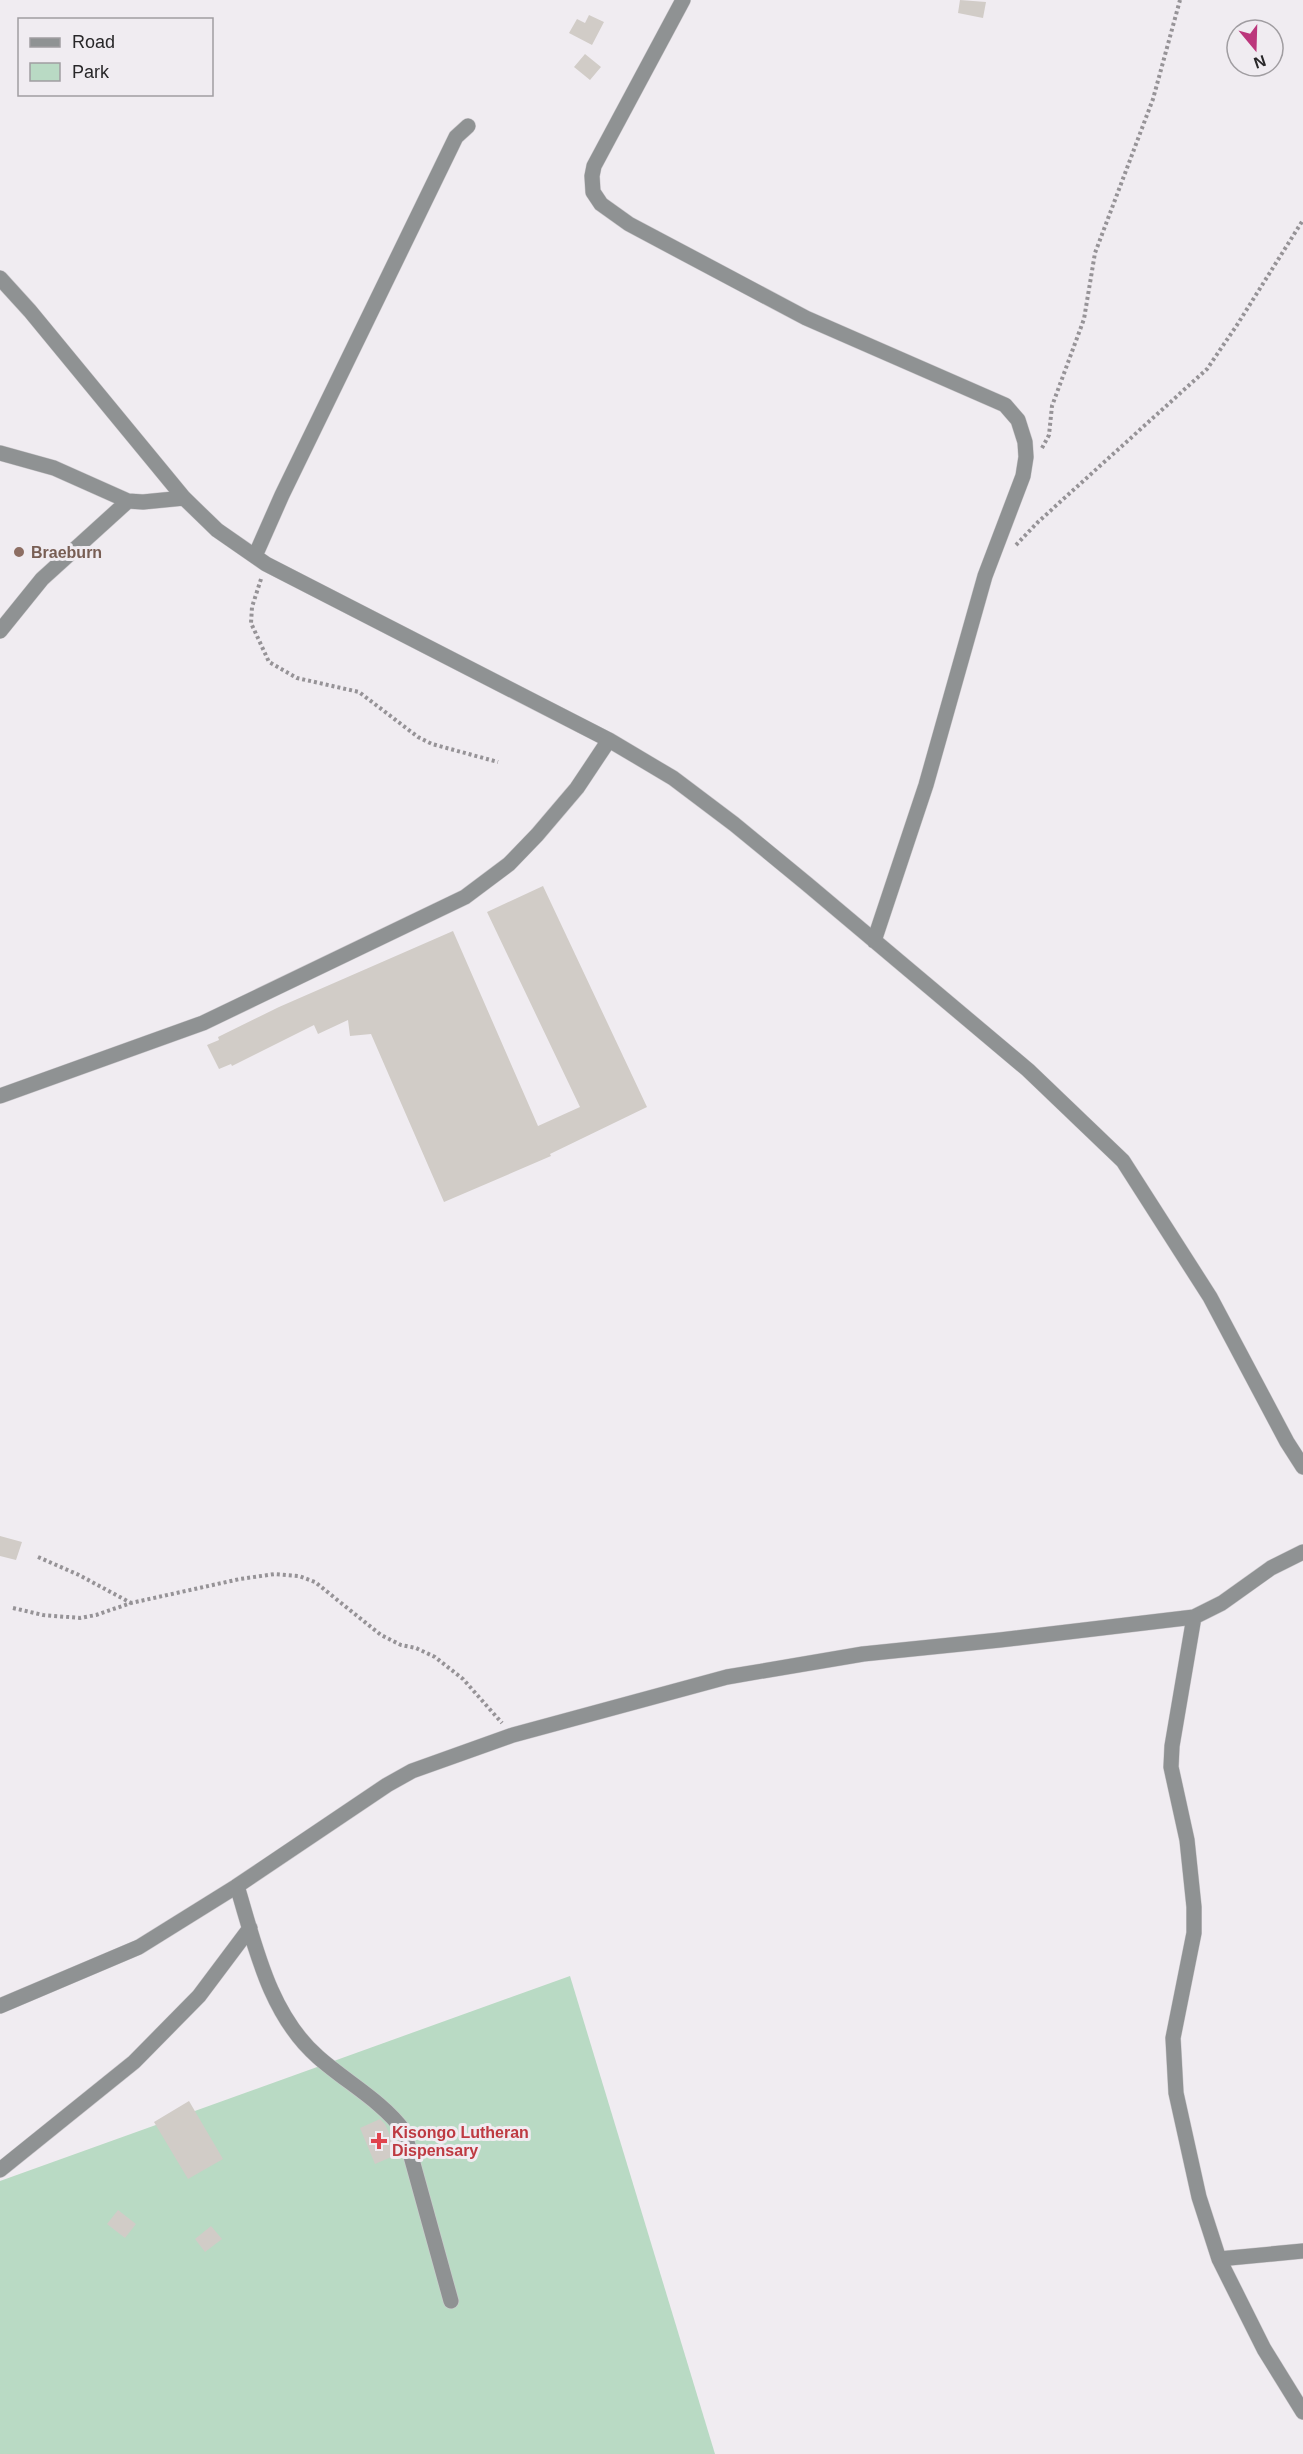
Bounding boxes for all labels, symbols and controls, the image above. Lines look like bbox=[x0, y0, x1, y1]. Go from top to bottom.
legend bbox=[18, 18, 213, 96]
north arrow bbox=[1225, 18, 1285, 78]
text: Road bbox=[72, 32, 115, 52]
text: N bbox=[1251, 52, 1268, 72]
text: Park bbox=[72, 62, 110, 82]
place label: Braeburn bbox=[31, 544, 102, 561]
marker: Braeburn bbox=[12, 545, 26, 559]
place label: Kisongo Lutheran Dispensary bbox=[392, 2124, 529, 2159]
marker: Kisongo Lutheran Dispensary bbox=[370, 2132, 388, 2150]

